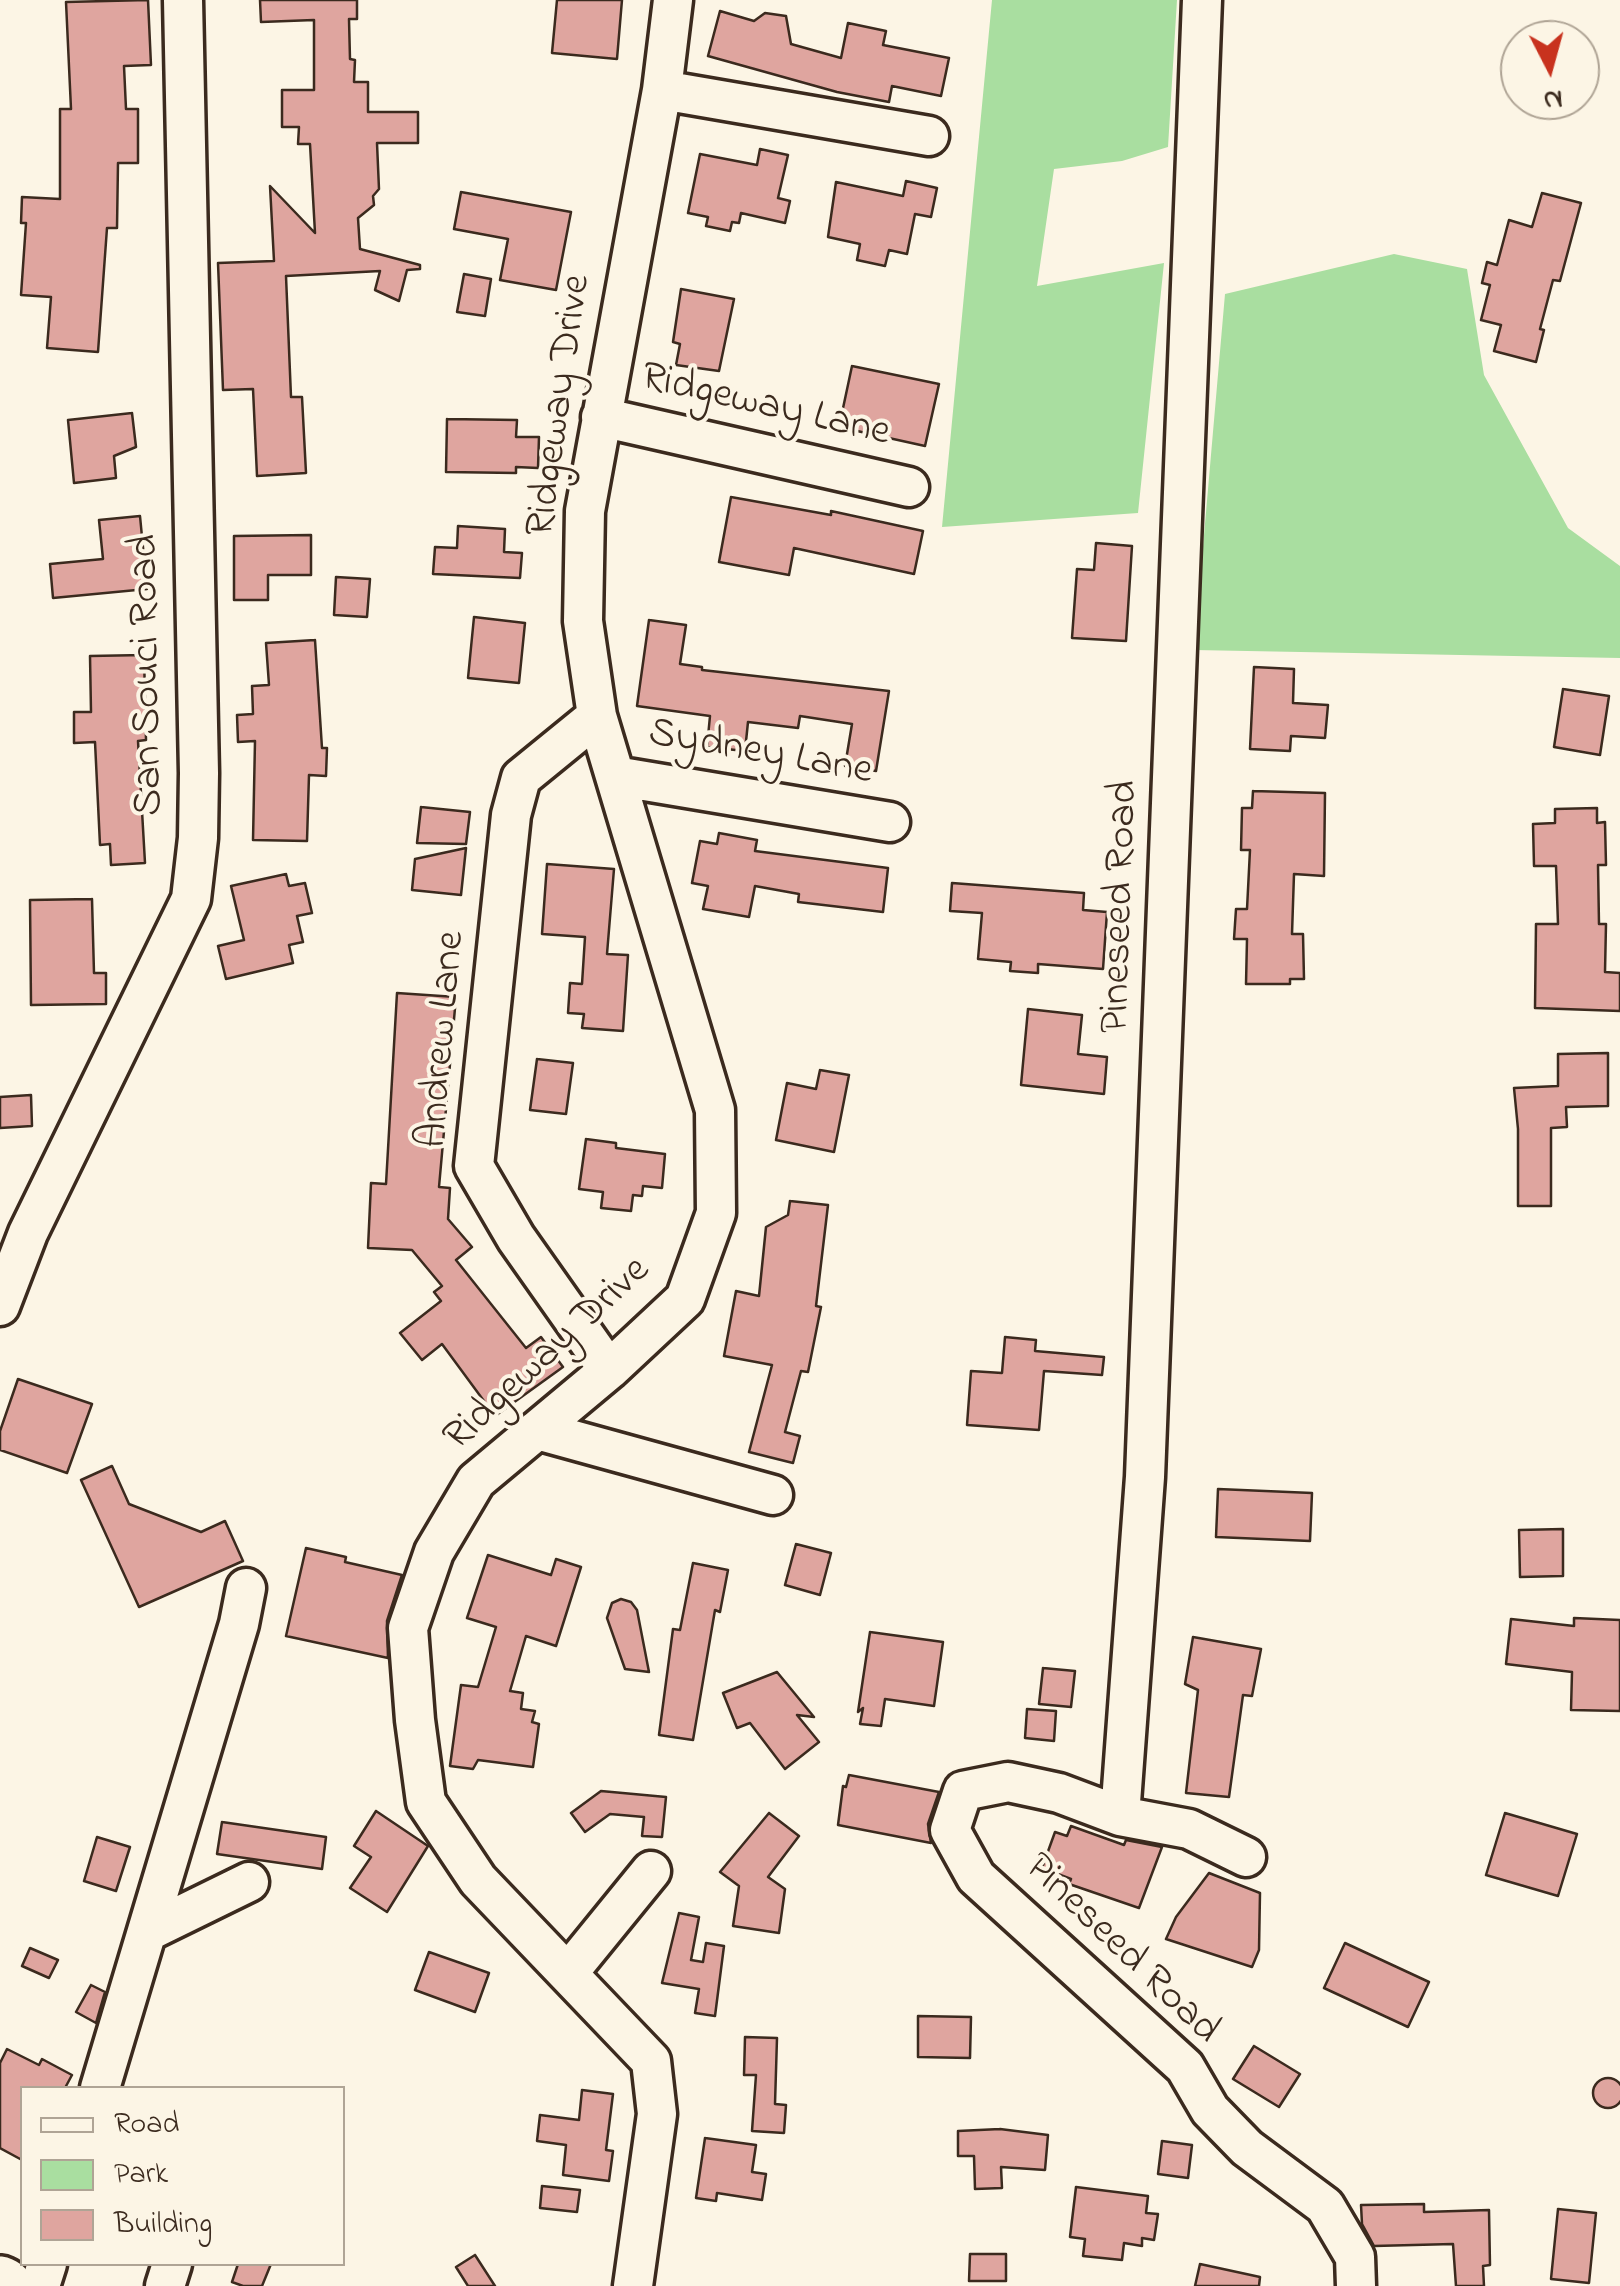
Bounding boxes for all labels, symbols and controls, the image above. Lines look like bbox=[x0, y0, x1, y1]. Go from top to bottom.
north arrow bbox=[1500, 20, 1600, 120]
text: N bbox=[1541, 77, 1565, 120]
street label: Ridgeway Drive bbox=[519, 272, 605, 540]
street label: Ridgeway Lane bbox=[636, 355, 894, 461]
street label: San Souci Road bbox=[122, 534, 178, 816]
street label: Sydney Lane bbox=[644, 711, 876, 799]
street label: Pineseed Road bbox=[1093, 780, 1153, 1034]
street label: Andrew Lane bbox=[410, 929, 480, 1151]
street label: Ridgeway Drive bbox=[435, 1248, 663, 1464]
street label: Pineseed Road bbox=[1011, 1845, 1229, 2057]
legend bbox=[20, 2086, 345, 2266]
text: Road bbox=[114, 2103, 179, 2147]
text: Park bbox=[114, 2153, 168, 2197]
text: Building bbox=[114, 2203, 212, 2247]

